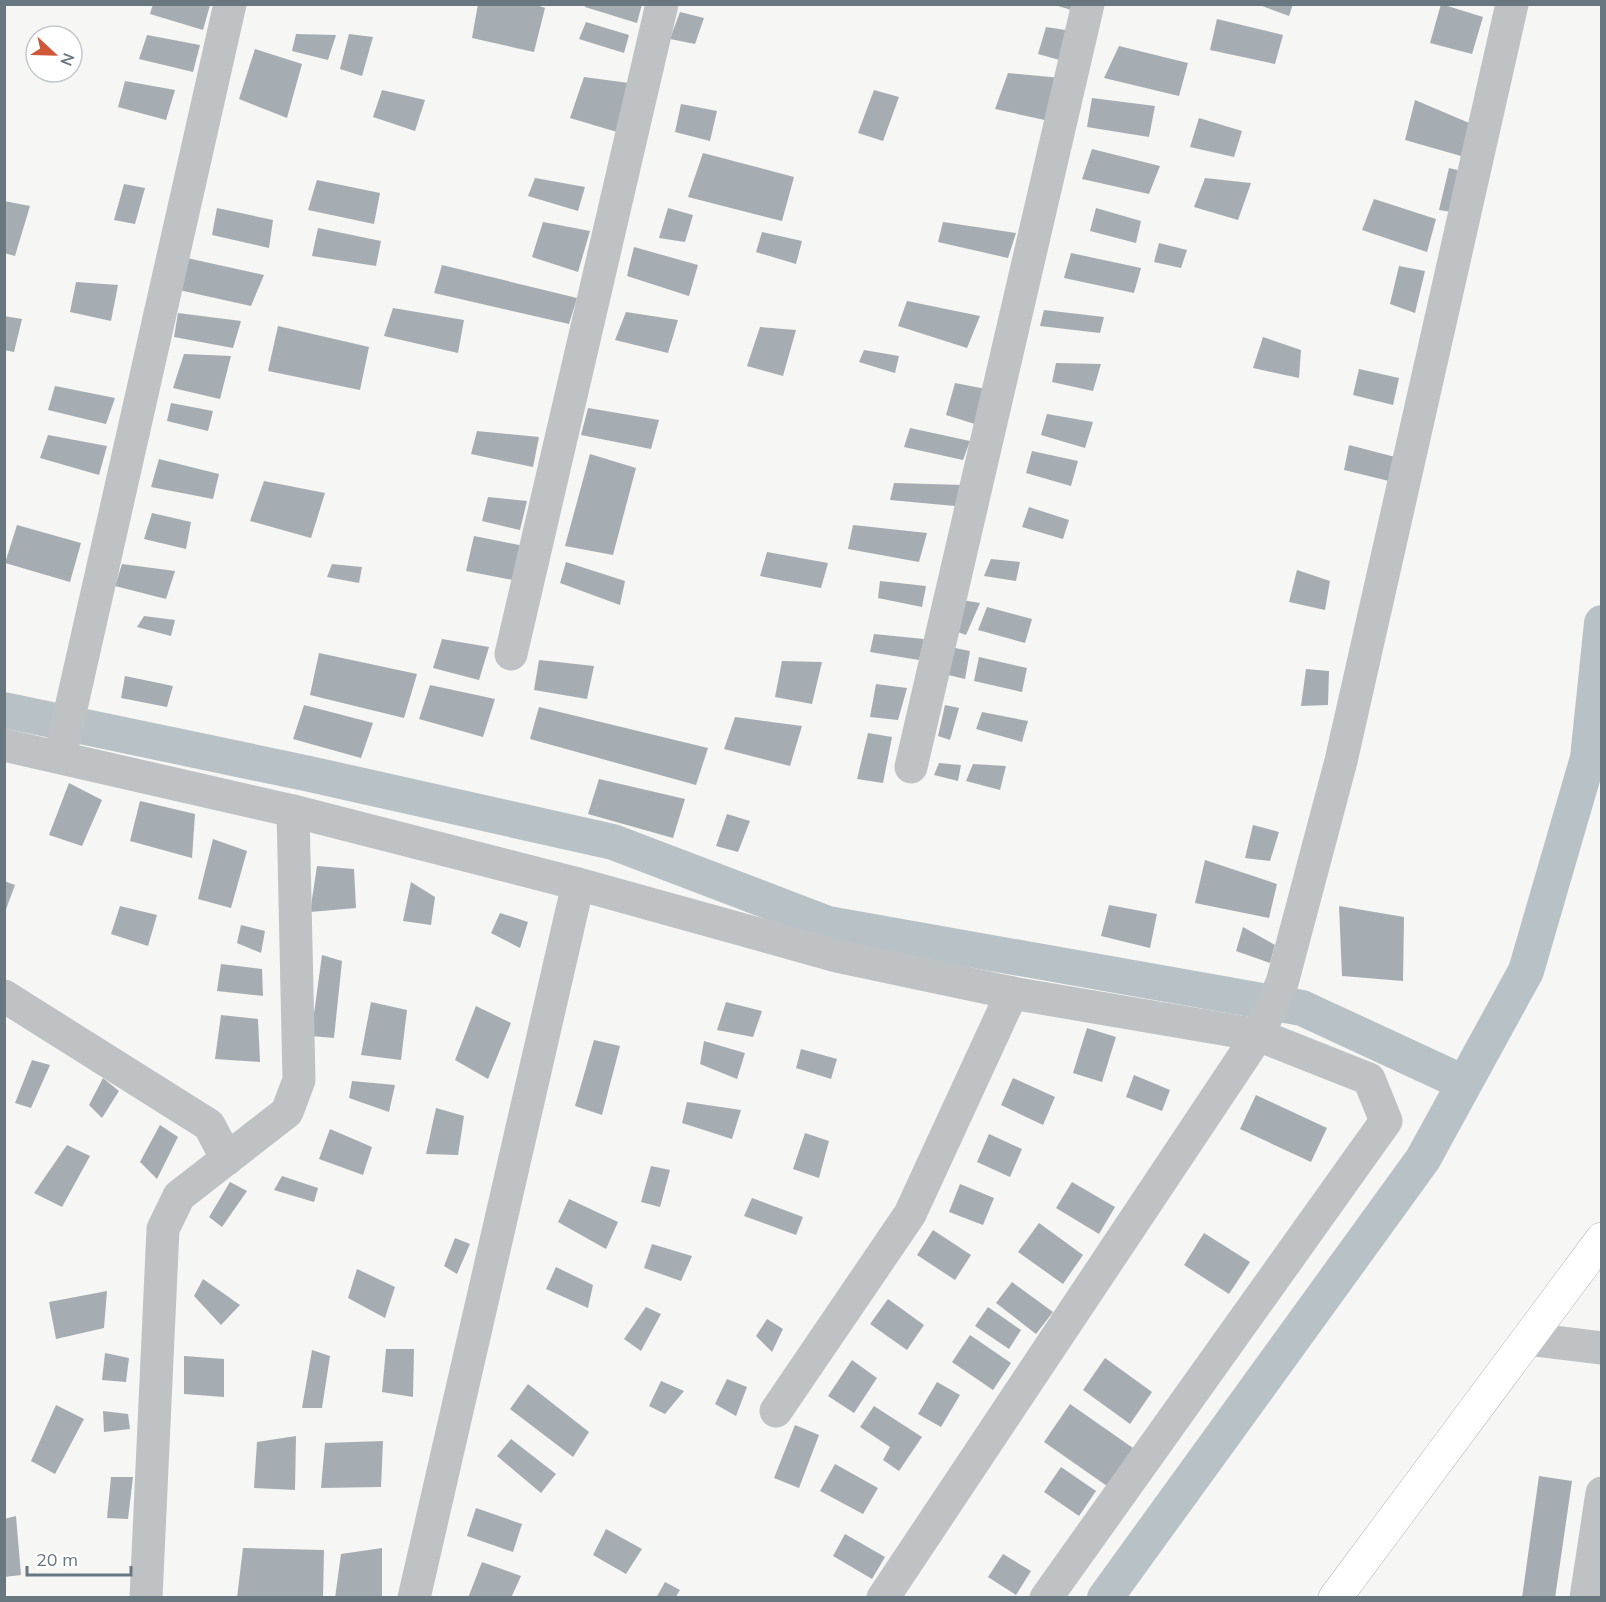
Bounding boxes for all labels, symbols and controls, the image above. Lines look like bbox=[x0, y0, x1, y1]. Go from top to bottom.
north arrow bbox=[24, 24, 84, 84]
text: N bbox=[56, 50, 79, 69]
scale bar bbox=[27, 1539, 130, 1577]
text: 20 m bbox=[36, 1548, 78, 1571]

